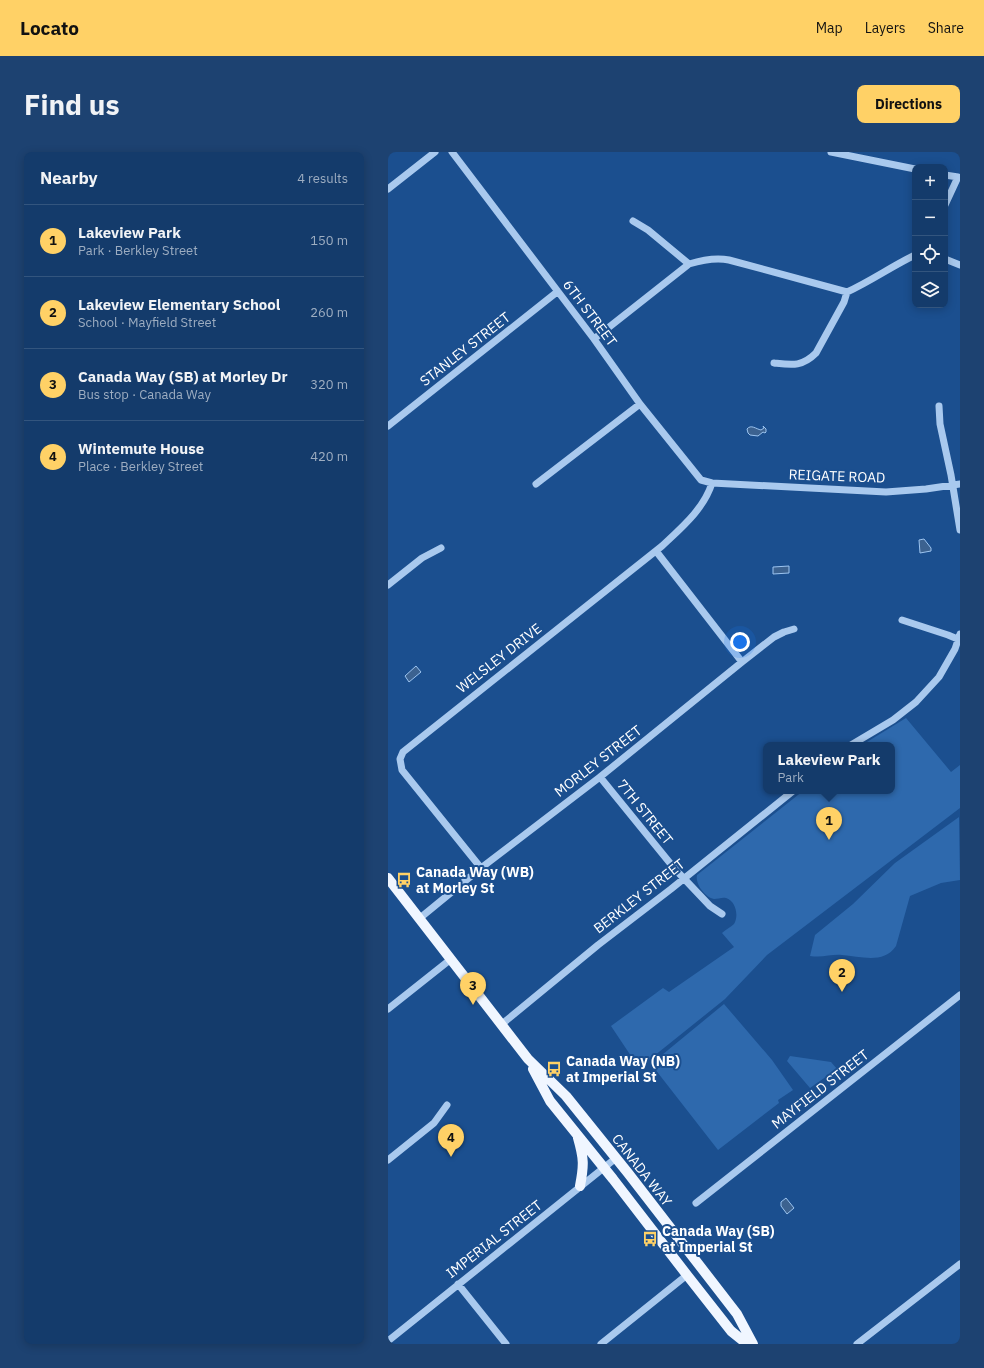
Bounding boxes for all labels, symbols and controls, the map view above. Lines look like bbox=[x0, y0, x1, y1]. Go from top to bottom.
text: Locato bbox=[20, 16, 79, 40]
text: Map bbox=[816, 19, 843, 37]
text: Layers bbox=[865, 19, 906, 37]
text: Share bbox=[928, 19, 964, 37]
button: Directions bbox=[857, 85, 960, 123]
text: Find us bbox=[24, 86, 120, 123]
map controls bbox=[912, 164, 948, 308]
button: + bbox=[912, 164, 948, 200]
text: Nearby bbox=[40, 167, 98, 189]
text: 4 results bbox=[297, 170, 348, 187]
button: − bbox=[912, 200, 948, 236]
text: Lakeview Park bbox=[78, 223, 181, 242]
text: 1 bbox=[49, 232, 57, 249]
text: 150 m bbox=[310, 232, 348, 249]
button: locate bbox=[912, 236, 948, 272]
text: Park · Berkley Street bbox=[78, 242, 198, 259]
button: layers bbox=[912, 272, 948, 308]
street label: 6TH STREET bbox=[559, 276, 621, 350]
text: Lakeview Elementary School bbox=[78, 295, 280, 314]
text: 2 bbox=[49, 304, 57, 321]
text: 260 m bbox=[310, 304, 348, 321]
street label: STANLEY STREET bbox=[416, 308, 514, 390]
text: School · Mayfield Street bbox=[78, 314, 216, 331]
text: Canada Way (SB) at Morley Dr bbox=[78, 367, 288, 386]
text: 3 bbox=[49, 376, 57, 393]
text: 320 m bbox=[310, 376, 348, 393]
text: Bus stop · Canada Way bbox=[78, 386, 211, 403]
text: Wintemute House bbox=[78, 439, 204, 458]
text: 4 bbox=[49, 448, 57, 465]
text: 420 m bbox=[310, 448, 348, 465]
text: Place · Berkley Street bbox=[78, 458, 203, 475]
street label: REIGATE ROAD bbox=[788, 465, 886, 487]
street label: WELSLEY DRIVE bbox=[453, 619, 545, 697]
your location bbox=[730, 632, 750, 652]
street label: MORLEY STREET bbox=[551, 721, 645, 801]
popup bbox=[763, 742, 895, 794]
text: Lakeview Park bbox=[778, 750, 880, 769]
text: Park bbox=[778, 769, 804, 786]
street label: 7TH STREET bbox=[613, 776, 677, 848]
pin: 1 bbox=[816, 807, 842, 840]
street label: BERKLEY STREET bbox=[590, 855, 688, 937]
place label: Canada Way (WB) at Morley St bbox=[416, 863, 534, 897]
bus stop icon: Canada Way (WB) at Morley St bbox=[395, 871, 413, 889]
pin: 2 bbox=[829, 959, 855, 992]
pin: 3 bbox=[460, 972, 486, 1005]
street label: MAYFIELD STREET bbox=[768, 1045, 872, 1133]
place label: Canada Way (NB) at Imperial St bbox=[566, 1052, 680, 1086]
bus stop icon: Canada Way (NB) at Imperial St bbox=[545, 1060, 563, 1078]
pin: 4 bbox=[438, 1124, 464, 1157]
street label: CANADA WAY bbox=[608, 1130, 676, 1210]
street label: IMPERIAL STREET bbox=[442, 1196, 546, 1282]
place label: Canada Way (SB) at Imperial St bbox=[662, 1222, 775, 1256]
bus stop icon: Canada Way (SB) at Imperial St bbox=[641, 1230, 659, 1248]

